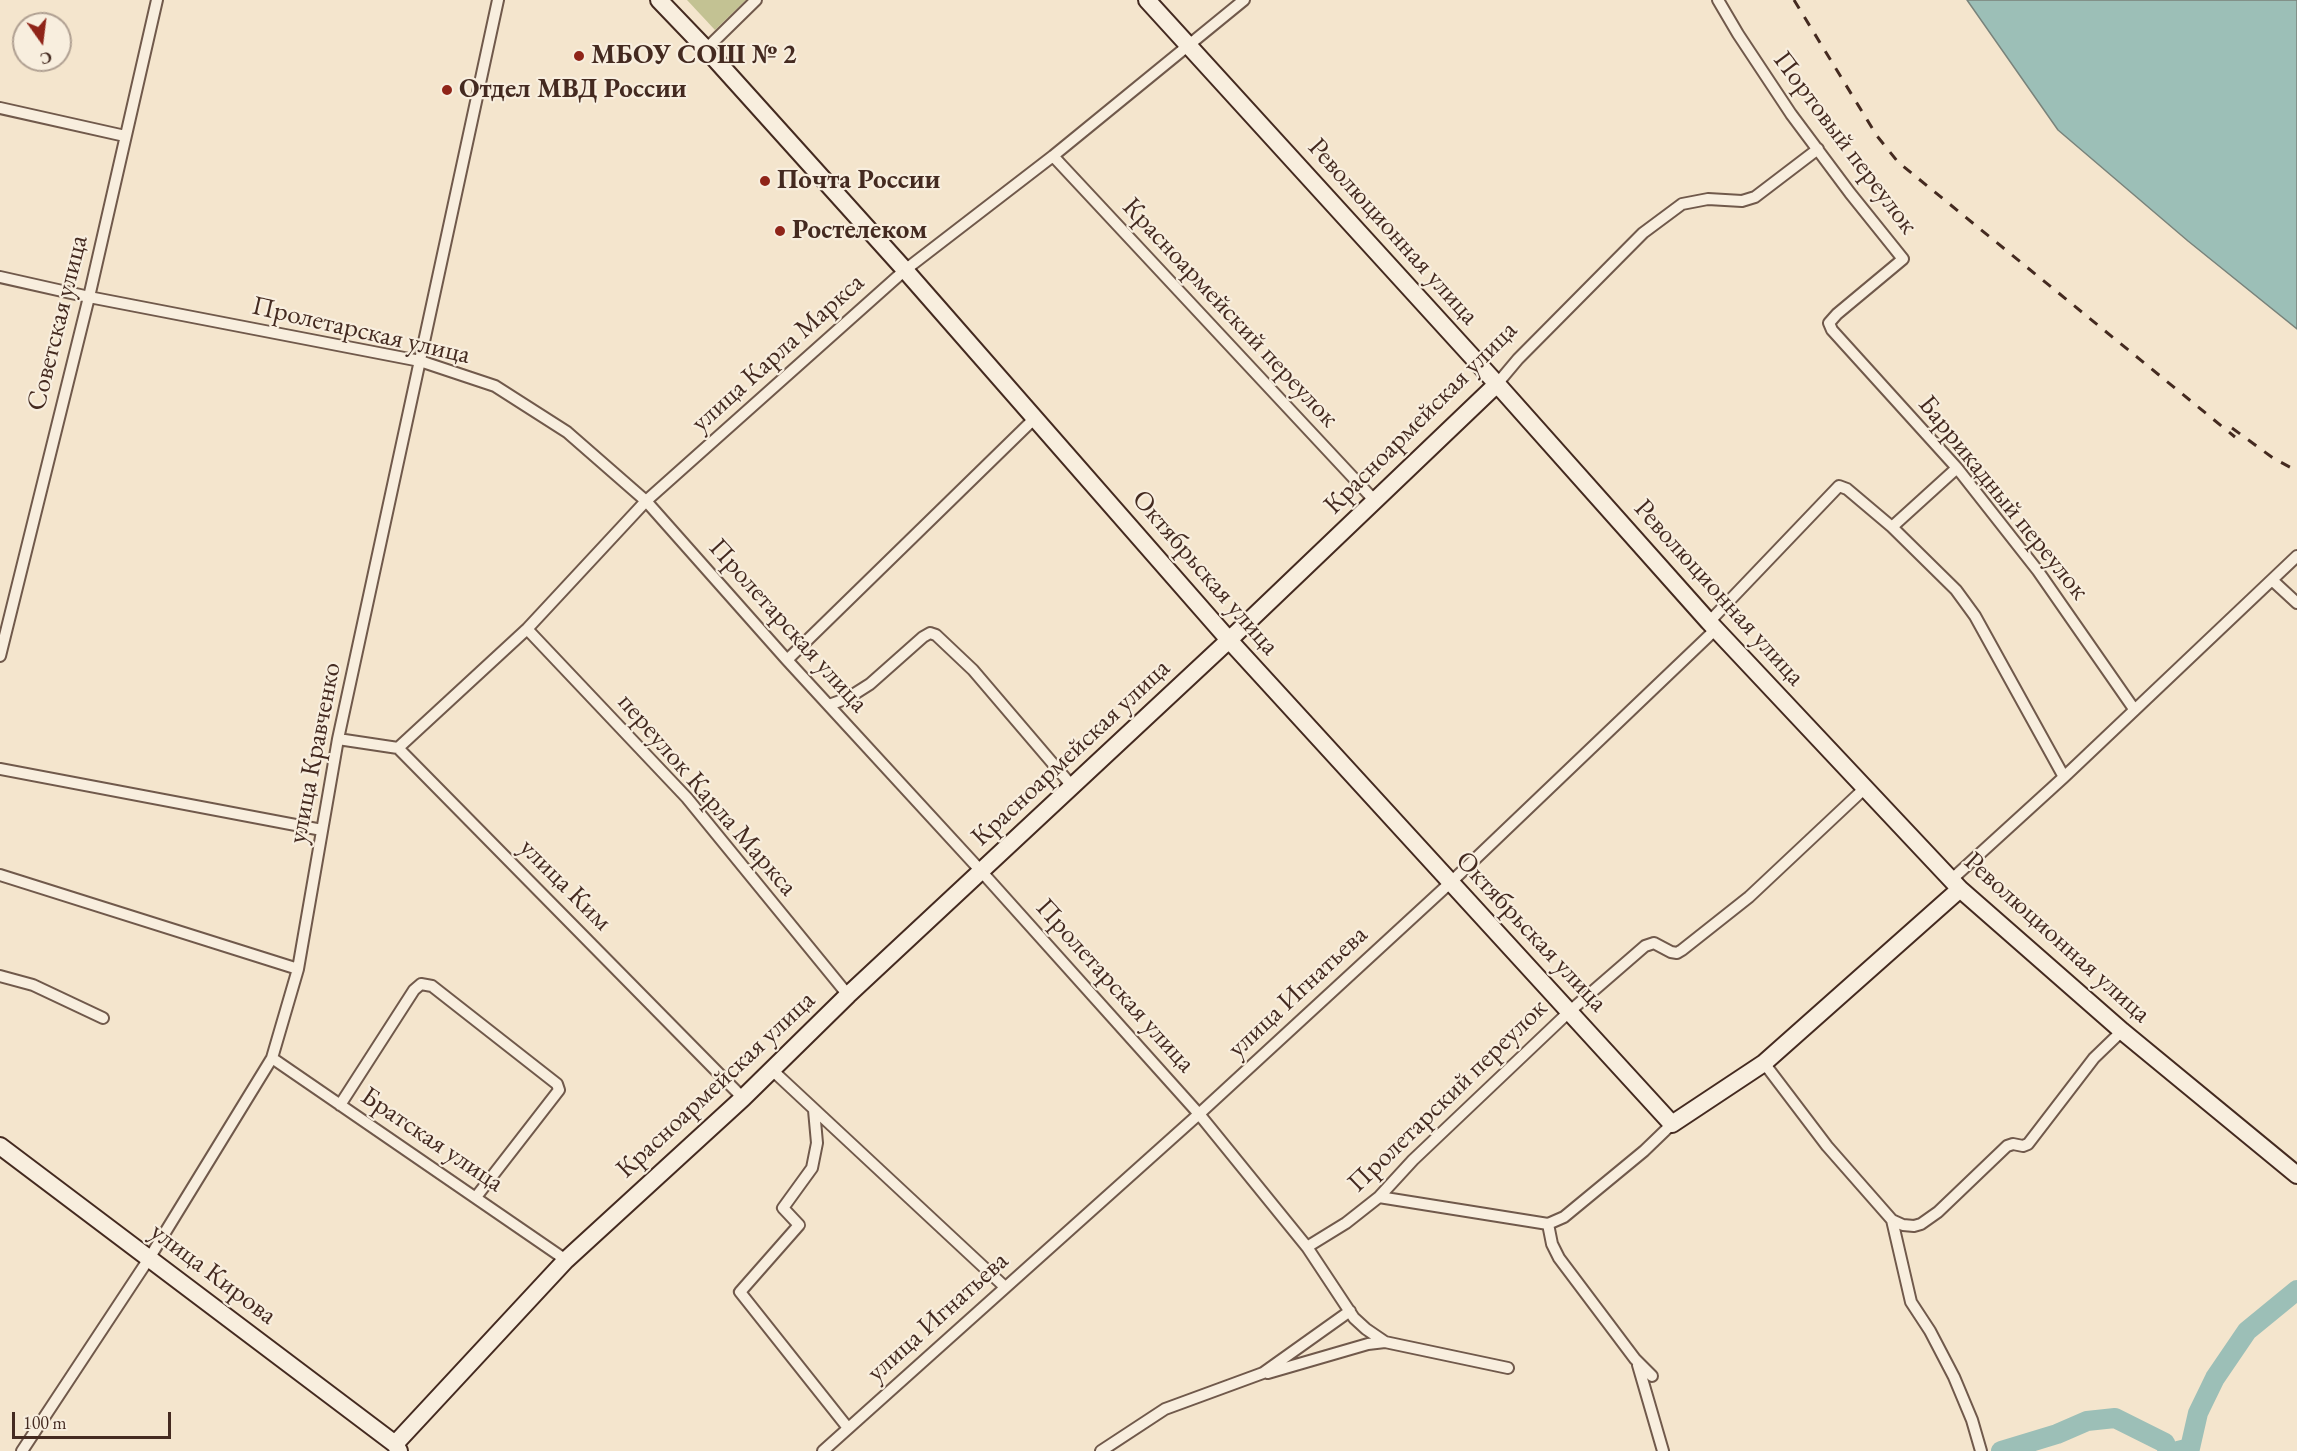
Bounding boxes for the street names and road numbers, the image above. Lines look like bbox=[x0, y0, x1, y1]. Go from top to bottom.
street label: Портовый переулок bbox=[1766, 45, 1924, 241]
street label: Революционная улица bbox=[1301, 132, 1485, 332]
street label: Красноармейский переулок bbox=[1115, 191, 1345, 435]
street label: Советская улица bbox=[21, 232, 95, 414]
street label: улица Карла Маркса bbox=[685, 267, 871, 439]
street label: Пролетарская улица bbox=[249, 290, 473, 372]
street label: Красноармейская улица bbox=[1318, 315, 1524, 521]
street label: Баррикадный переулок bbox=[1911, 389, 2095, 607]
street label: Октябрьская улица bbox=[1125, 484, 1285, 662]
street label: Революционная улица bbox=[1627, 493, 1811, 693]
street label: Пролетарская улица bbox=[701, 532, 875, 720]
street label: Красноармейская улица bbox=[965, 652, 1177, 854]
street label: улица Кравченко bbox=[282, 660, 348, 846]
street label: переулок Карла Маркса bbox=[610, 687, 804, 903]
street label: улица Ким bbox=[512, 832, 618, 938]
street label: Октябрьская улица bbox=[1448, 845, 1614, 1019]
street label: Революционная улица bbox=[1957, 846, 2157, 1030]
street label: Пролетарская улица bbox=[1028, 892, 1202, 1080]
street label: улица Игнатьева bbox=[1221, 919, 1375, 1065]
street label: Красноармейская улица bbox=[610, 984, 822, 1186]
street label: Пролетарский переулок bbox=[1341, 992, 1555, 1200]
street label: Братская улица bbox=[354, 1080, 510, 1200]
street label: улица Кирова bbox=[143, 1216, 283, 1332]
street label: улица Игнатьева bbox=[861, 1245, 1015, 1389]

